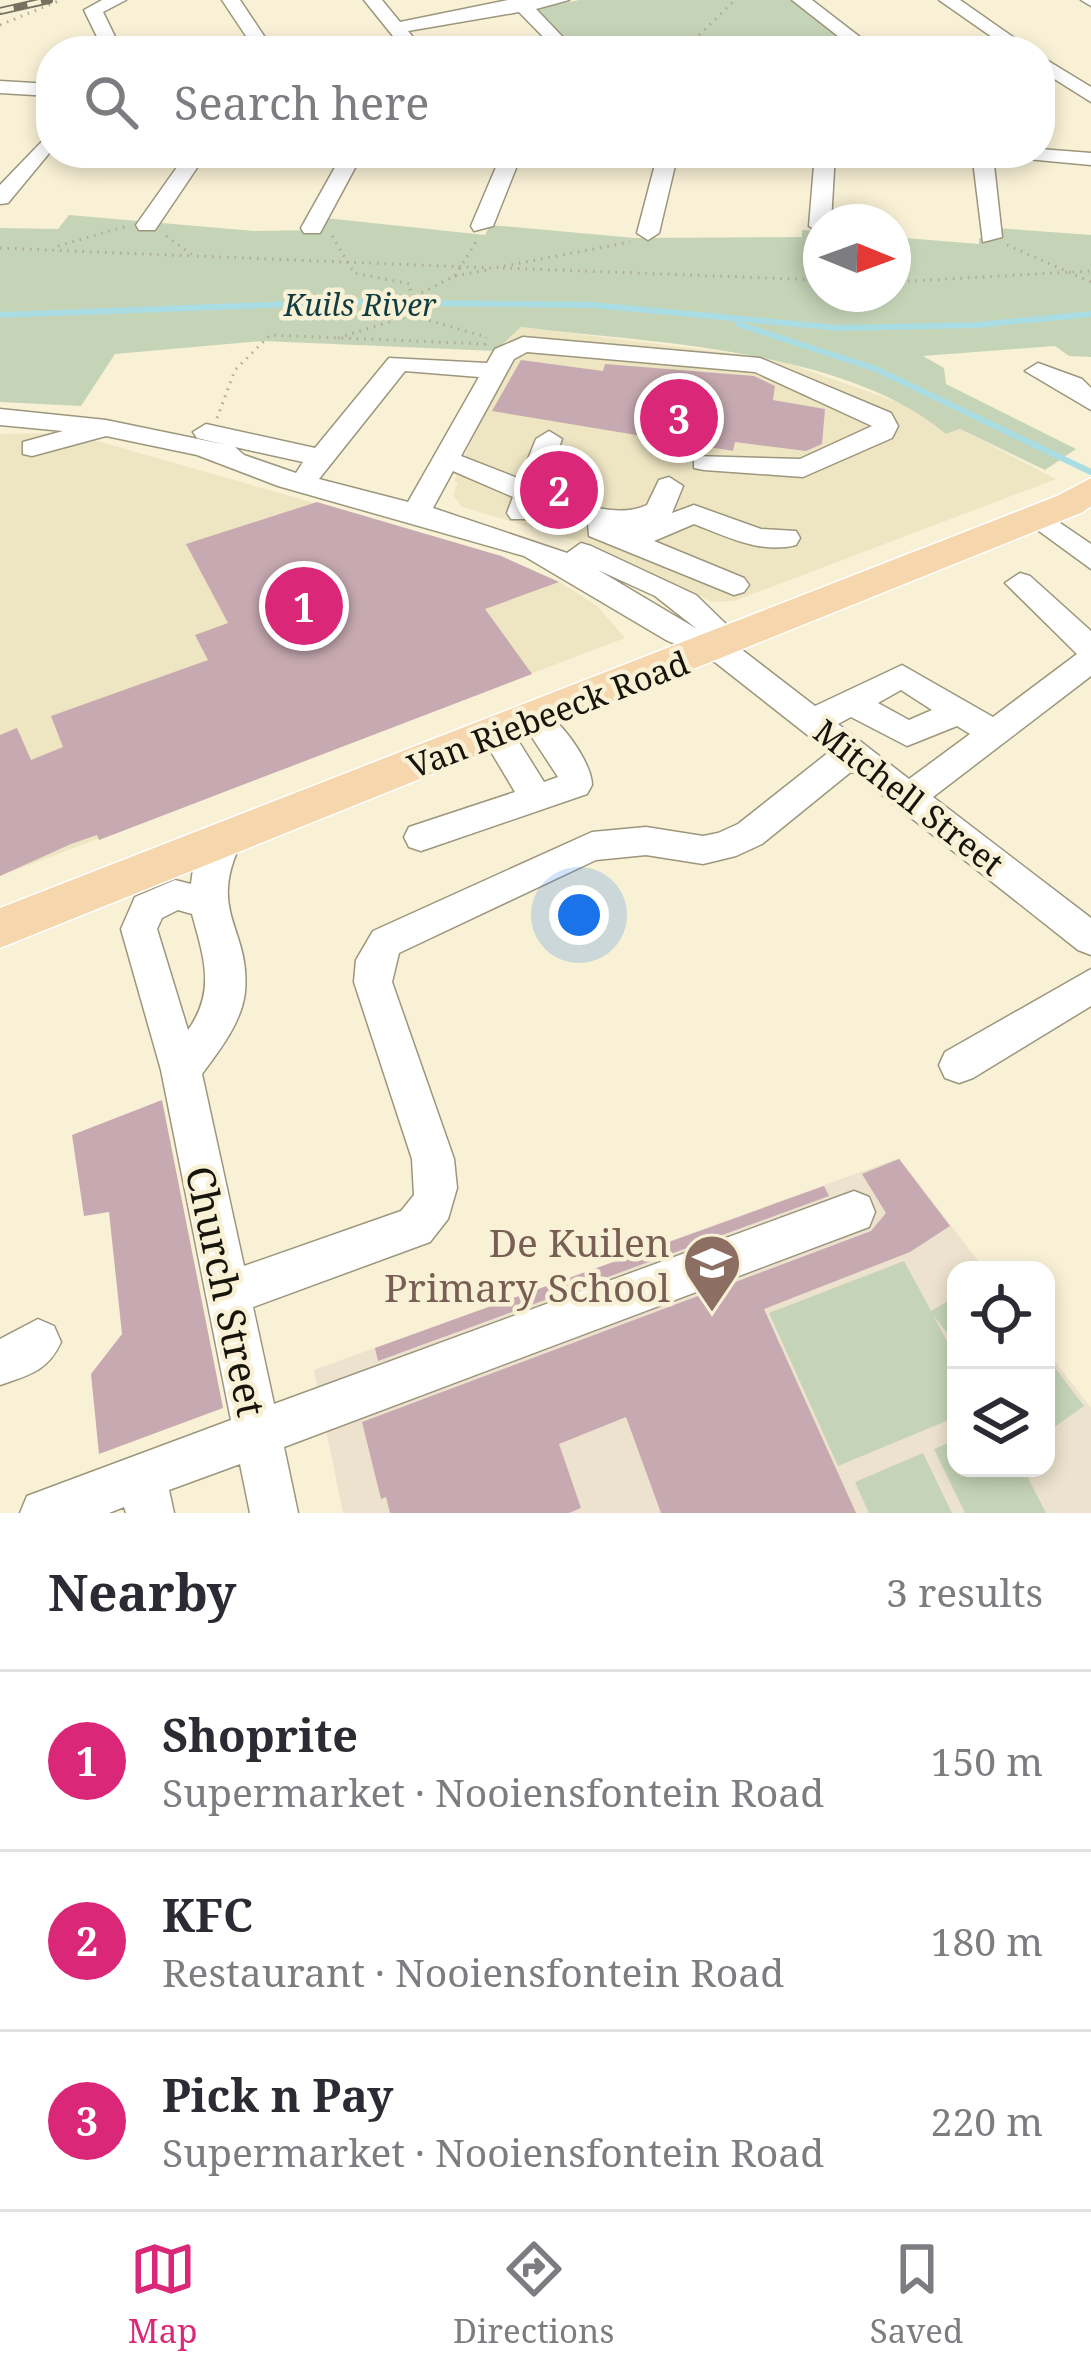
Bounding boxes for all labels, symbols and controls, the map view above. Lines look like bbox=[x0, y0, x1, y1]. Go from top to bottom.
search box bbox=[36, 36, 1055, 168]
icon: search bbox=[78, 69, 144, 135]
text: Search here bbox=[174, 72, 429, 133]
north arrow bbox=[803, 204, 911, 312]
water label: Kuils River bbox=[283, 284, 437, 325]
pin: 3 bbox=[640, 373, 718, 463]
pin: 2 bbox=[520, 445, 598, 535]
pin: 1 bbox=[265, 561, 343, 651]
street label: Van Riebeeck Road bbox=[401, 640, 695, 788]
street label: Mitchell Street bbox=[805, 709, 1013, 885]
your location bbox=[549, 885, 609, 945]
street label: Church Street bbox=[175, 1161, 279, 1421]
place label: De Kuilen Primary School bbox=[384, 1215, 670, 1313]
school or university icon: De Kuilen Primary School bbox=[681, 1232, 743, 1314]
map controls bbox=[947, 1261, 1055, 1477]
button: locate bbox=[947, 1261, 1055, 1369]
button: layers bbox=[947, 1369, 1055, 1477]
text: Nearby bbox=[48, 1556, 236, 1626]
text: 3 results bbox=[886, 1565, 1043, 1618]
text: Shoprite bbox=[162, 1704, 358, 1765]
text: 1 bbox=[76, 1734, 98, 1787]
text: 150 m bbox=[931, 1734, 1043, 1787]
text: Supermarket · Nooiensfontein Road bbox=[162, 1765, 824, 1818]
text: KFC bbox=[162, 1884, 253, 1945]
text: 2 bbox=[76, 1914, 98, 1967]
text: 180 m bbox=[931, 1914, 1043, 1967]
text: Restaurant · Nooiensfontein Road bbox=[162, 1945, 784, 1998]
text: Pick n Pay bbox=[162, 2064, 393, 2125]
text: 3 bbox=[76, 2094, 98, 2147]
text: 220 m bbox=[931, 2094, 1043, 2147]
text: Supermarket · Nooiensfontein Road bbox=[162, 2125, 824, 2178]
tab: Map bbox=[128, 2236, 198, 2353]
tab: Directions bbox=[453, 2236, 614, 2353]
tab: Saved bbox=[870, 2236, 963, 2353]

